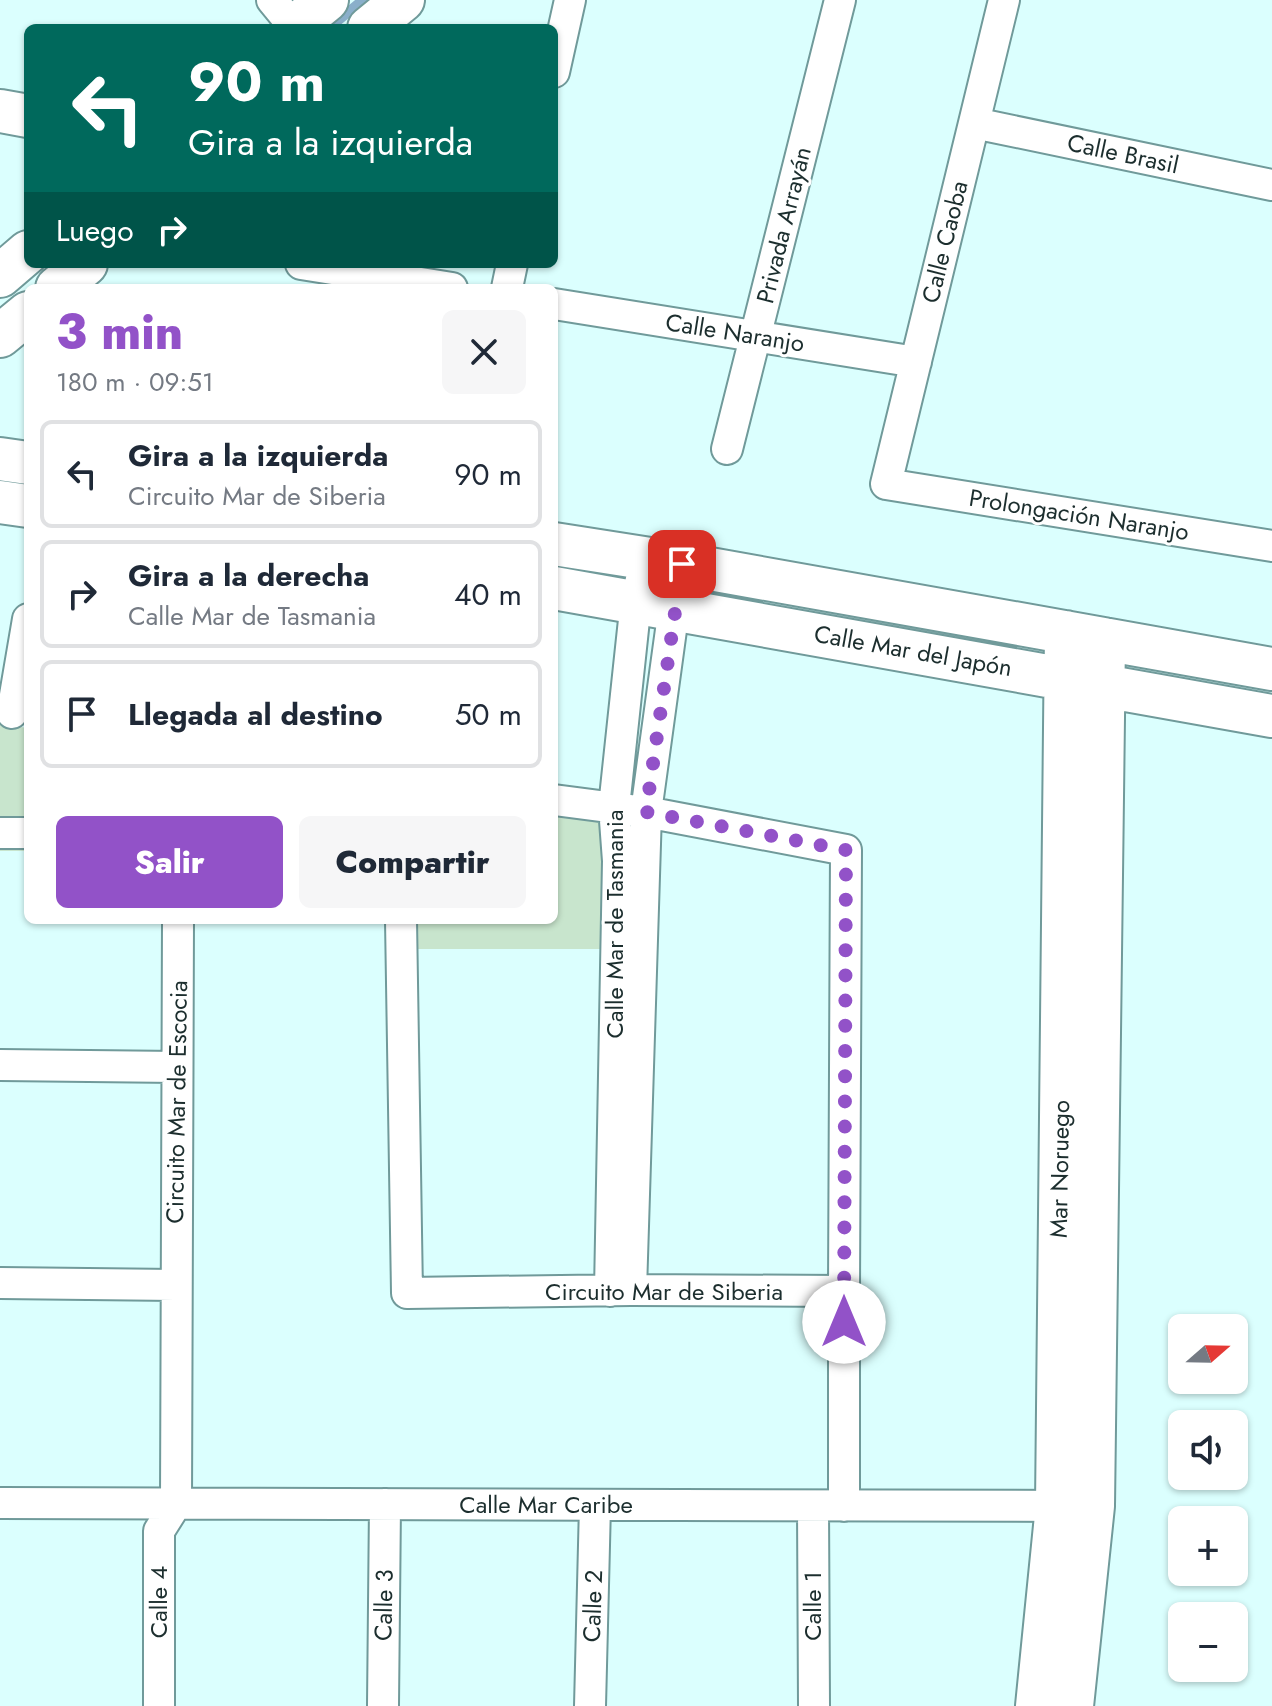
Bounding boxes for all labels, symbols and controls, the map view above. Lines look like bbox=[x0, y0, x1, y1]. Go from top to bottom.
text: 90 m bbox=[188, 41, 325, 122]
icon: left bbox=[56, 56, 160, 160]
text: Gira a la izquierda bbox=[188, 116, 473, 168]
street label: Calle Brasil bbox=[1064, 125, 1182, 182]
street label: Privada Arrayán bbox=[747, 143, 820, 307]
street label: Calle Caoba bbox=[912, 177, 977, 307]
icon: right bbox=[150, 208, 194, 252]
text: Luego bbox=[56, 209, 134, 252]
text: 3 min bbox=[56, 298, 183, 367]
street label: Calle Naranjo bbox=[663, 304, 807, 361]
button: close bbox=[442, 310, 526, 394]
text: 180 m · 09:51 bbox=[56, 363, 214, 401]
text: Gira a la izquierda bbox=[128, 434, 388, 477]
icon: left bbox=[60, 452, 104, 496]
text: 90 m bbox=[454, 453, 522, 496]
text: Circuito Mar de Siberia bbox=[128, 477, 386, 515]
street label: Prolongación Naranjo bbox=[967, 480, 1192, 549]
pin bbox=[648, 530, 716, 598]
icon: arrive bbox=[660, 542, 704, 586]
text: Gira a la derecha bbox=[128, 554, 369, 597]
icon: right bbox=[60, 572, 104, 616]
text: 40 m bbox=[454, 573, 522, 616]
text: Calle Mar de Tasmania bbox=[128, 597, 376, 635]
street label: Calle Mar del Japón bbox=[811, 616, 1015, 685]
icon: arrive bbox=[60, 692, 104, 736]
text: Llegada al destino bbox=[128, 693, 383, 736]
text: 50 m bbox=[455, 693, 522, 736]
street label: Calle Mar de Tasmania bbox=[597, 810, 632, 1038]
button: Salir bbox=[56, 816, 283, 908]
button: Compartir bbox=[299, 816, 526, 908]
street label: Circuito Mar de Escocia bbox=[157, 980, 196, 1224]
street label: Mar Noruego bbox=[1041, 1100, 1078, 1238]
street label: Circuito Mar de Siberia bbox=[545, 1274, 783, 1309]
position arrow bbox=[802, 1280, 886, 1364]
north arrow bbox=[1168, 1314, 1248, 1394]
map controls bbox=[1168, 1314, 1248, 1682]
button: sound bbox=[1168, 1410, 1248, 1490]
street label: Calle Mar Caribe bbox=[459, 1487, 633, 1522]
button: + bbox=[1168, 1506, 1248, 1586]
street label: Calle 4 bbox=[141, 1566, 176, 1638]
street label: Calle 3 bbox=[365, 1569, 402, 1641]
street label: Calle 2 bbox=[574, 1569, 611, 1643]
street label: Calle 1 bbox=[795, 1571, 830, 1641]
button: − bbox=[1168, 1602, 1248, 1682]

